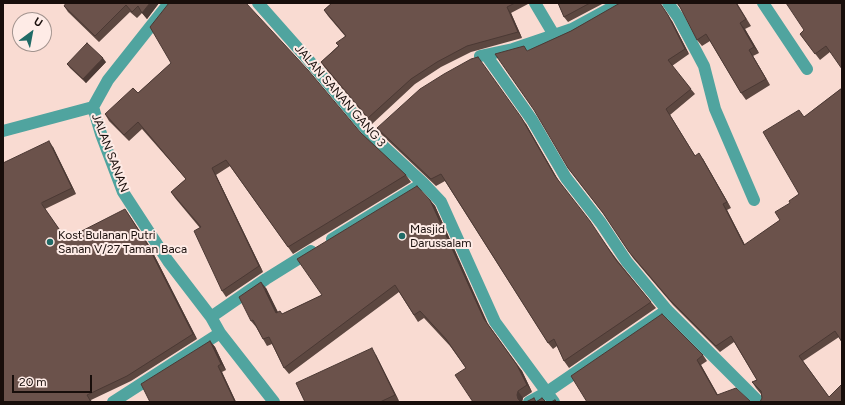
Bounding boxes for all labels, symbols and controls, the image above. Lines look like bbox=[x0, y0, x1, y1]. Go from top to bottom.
north arrow bbox=[12, 12, 52, 52]
text: U bbox=[31, 15, 45, 30]
street label: JALAN SANAN GANG 3 bbox=[292, 42, 388, 150]
street label: JALAN SANAN bbox=[88, 112, 132, 194]
place label: Masjid Darussalam bbox=[410, 222, 471, 250]
place label: Kost Bulanan Putri Sanan V/27 Taman Baca bbox=[58, 228, 187, 256]
marker: Masjid Darussalam bbox=[397, 231, 407, 241]
marker: Kost Bulanan Putri Sanan V/27 Taman Baca bbox=[45, 237, 55, 247]
scale bar bbox=[14, 367, 94, 393]
text: 20 m bbox=[19, 375, 47, 389]

